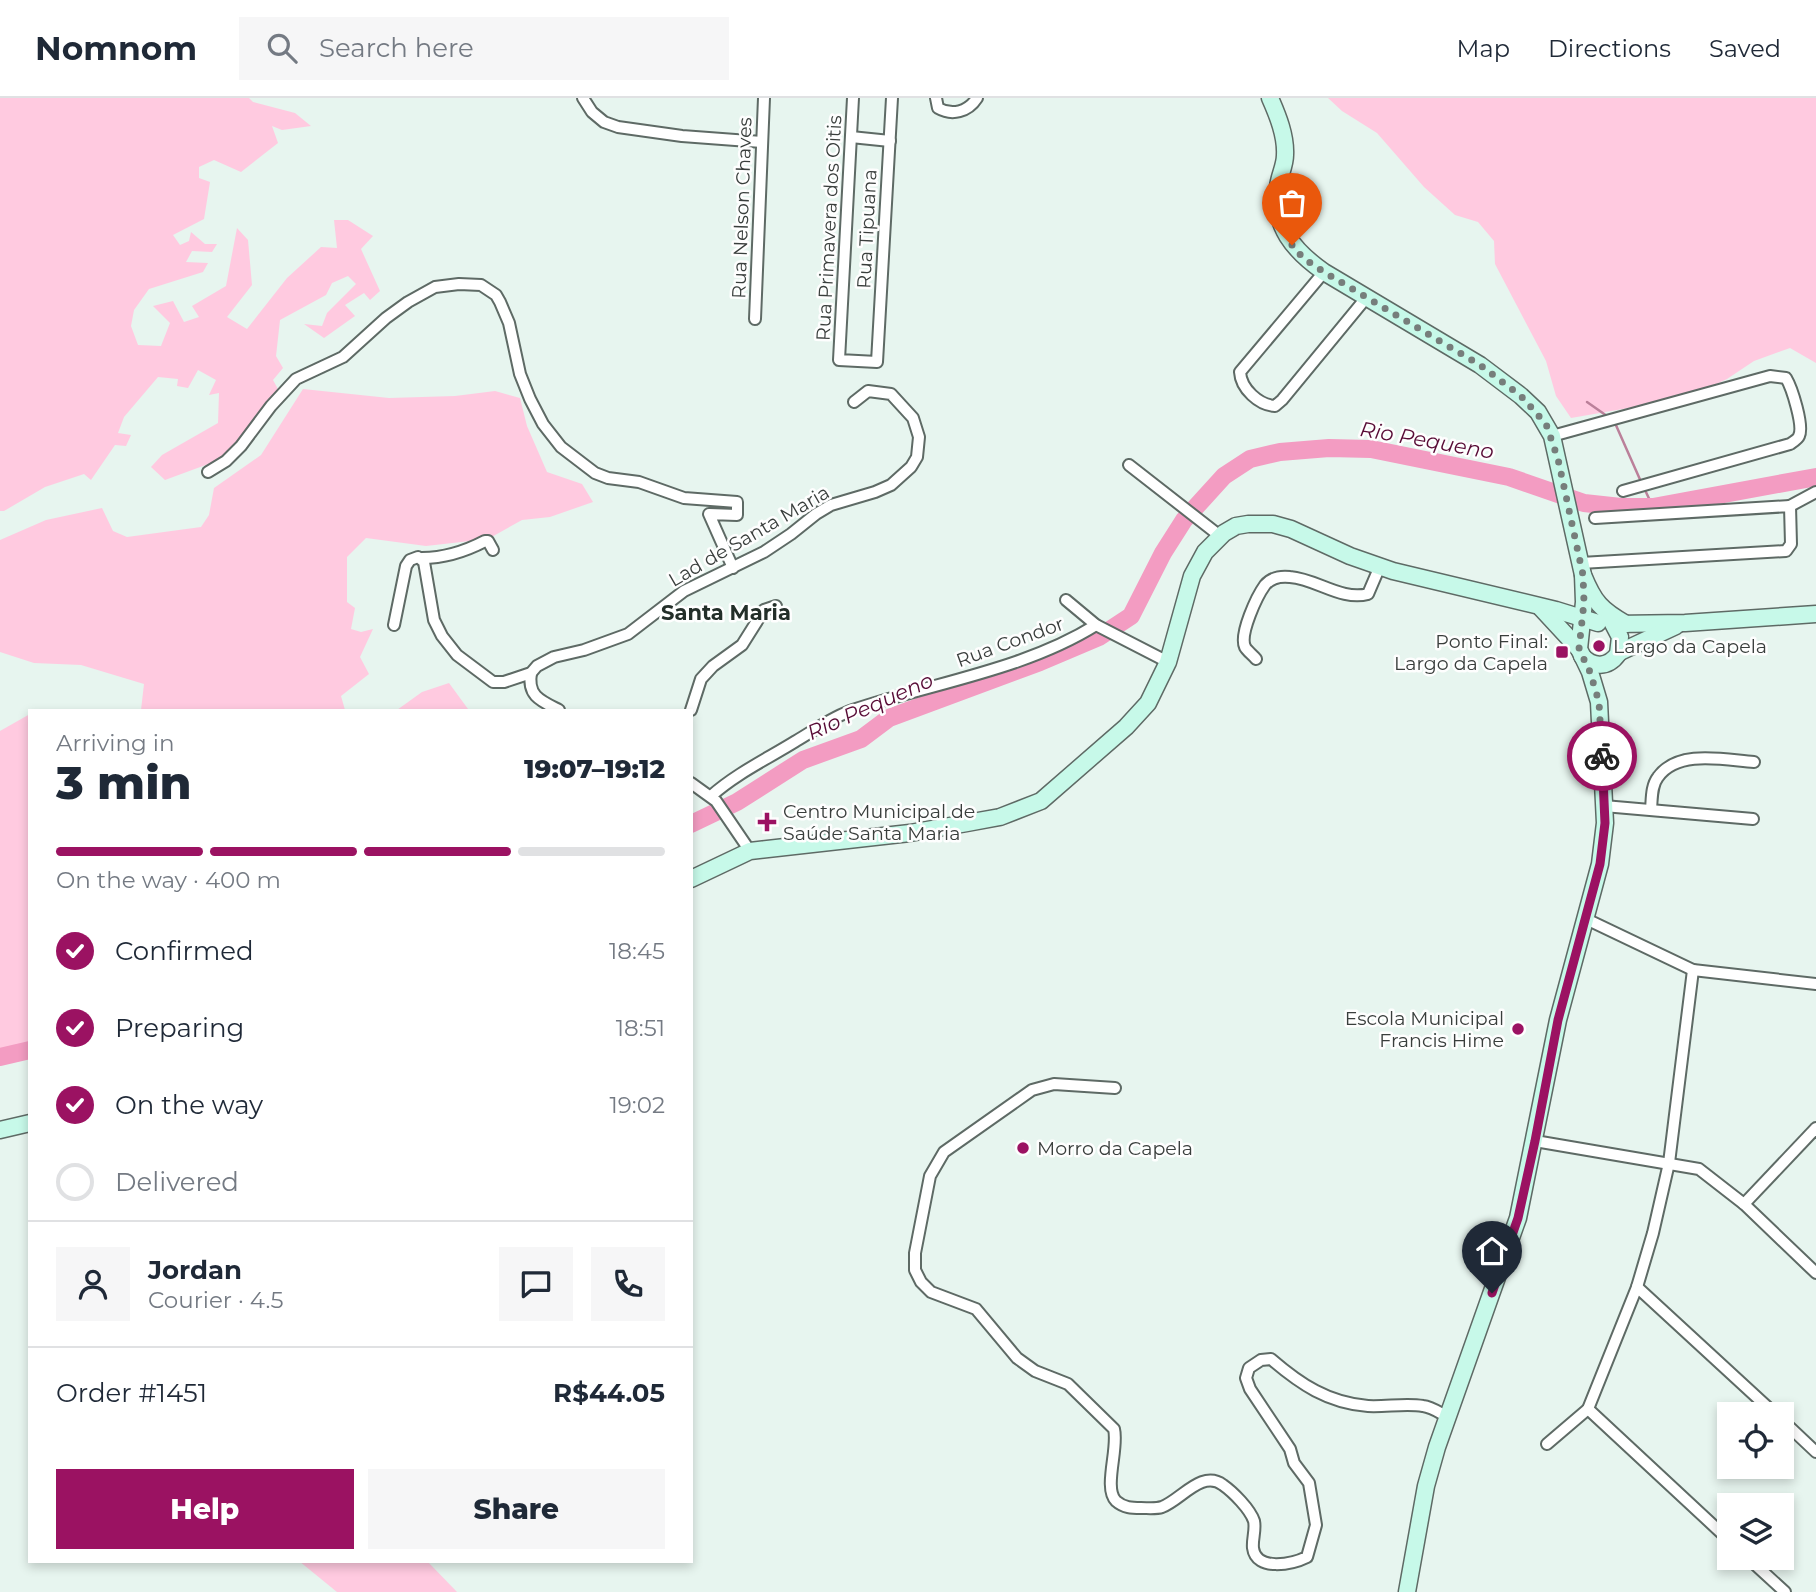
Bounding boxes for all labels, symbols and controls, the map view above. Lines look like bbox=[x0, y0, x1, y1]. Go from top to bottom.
search box bbox=[239, 17, 729, 80]
text: Nomnom bbox=[35, 28, 197, 68]
icon: search bbox=[263, 29, 301, 67]
text: Search here bbox=[319, 32, 474, 64]
text: Map bbox=[1457, 34, 1510, 63]
text: Directions bbox=[1548, 34, 1671, 63]
text: Saved bbox=[1709, 34, 1781, 63]
street label: Rua Primavera dos Oitis bbox=[812, 114, 846, 342]
street label: Rua Nelson Chaves bbox=[727, 117, 757, 299]
street label: Rua Tipuana bbox=[852, 169, 882, 289]
pin bbox=[1262, 173, 1322, 245]
icon: bag bbox=[1273, 184, 1311, 222]
water label: Rio Pequeno bbox=[1358, 416, 1496, 464]
street label: Lad de Santa Maria bbox=[664, 481, 834, 591]
district label: Santa Maria bbox=[661, 600, 791, 625]
street label: Rua Condor bbox=[953, 612, 1067, 672]
place label: Ponto Final: Largo da Capela bbox=[1394, 630, 1548, 675]
place label: Largo da Capela bbox=[1613, 635, 1767, 658]
marker: Largo da Capela bbox=[1591, 638, 1607, 654]
marker: Ponto Final: Largo da Capela bbox=[1554, 644, 1570, 660]
water label: Rio Pequeno bbox=[803, 667, 937, 745]
courier bbox=[1567, 721, 1637, 791]
text: Arriving in bbox=[56, 729, 175, 757]
icon: bike bbox=[1583, 737, 1621, 775]
text: 19:07–19:12 bbox=[524, 753, 665, 785]
text: 3 min bbox=[56, 754, 192, 811]
place label: Centro Municipal de Saúde Santa Maria bbox=[783, 800, 975, 845]
marker: Centro Municipal de Saúde Santa Maria bbox=[757, 812, 777, 832]
text: On the way · 400 m bbox=[56, 866, 281, 894]
icon: check bbox=[56, 932, 94, 970]
text: Confirmed bbox=[115, 935, 254, 967]
text: 18:45 bbox=[609, 937, 665, 965]
place label: Escola Municipal Francis Hime bbox=[1345, 1007, 1504, 1052]
icon: check bbox=[56, 1009, 94, 1047]
text: Preparing bbox=[115, 1012, 244, 1044]
text: 18:51 bbox=[616, 1014, 665, 1042]
marker: Escola Municipal Francis Hime bbox=[1510, 1021, 1526, 1037]
icon: check bbox=[56, 1086, 94, 1124]
text: On the way bbox=[115, 1089, 263, 1121]
text: 19:02 bbox=[610, 1091, 665, 1119]
place label: Morro da Capela bbox=[1037, 1137, 1193, 1160]
marker: Morro da Capela bbox=[1015, 1140, 1031, 1156]
text: Delivered bbox=[115, 1166, 239, 1198]
pin bbox=[1462, 1221, 1522, 1293]
icon: home bbox=[1473, 1232, 1511, 1270]
button: person bbox=[56, 1247, 130, 1321]
button: chat bbox=[499, 1247, 573, 1321]
button: phone bbox=[591, 1247, 665, 1321]
text: Jordan bbox=[148, 1254, 242, 1286]
text: Courier · 4.5 bbox=[148, 1286, 283, 1314]
text: Order #1451 bbox=[56, 1377, 207, 1409]
text: R$44.05 bbox=[553, 1377, 665, 1409]
map controls bbox=[1717, 1402, 1794, 1570]
button: locate bbox=[1717, 1402, 1794, 1479]
button: Help bbox=[56, 1469, 354, 1549]
button: Share bbox=[368, 1469, 665, 1549]
button: layers bbox=[1717, 1493, 1794, 1570]

